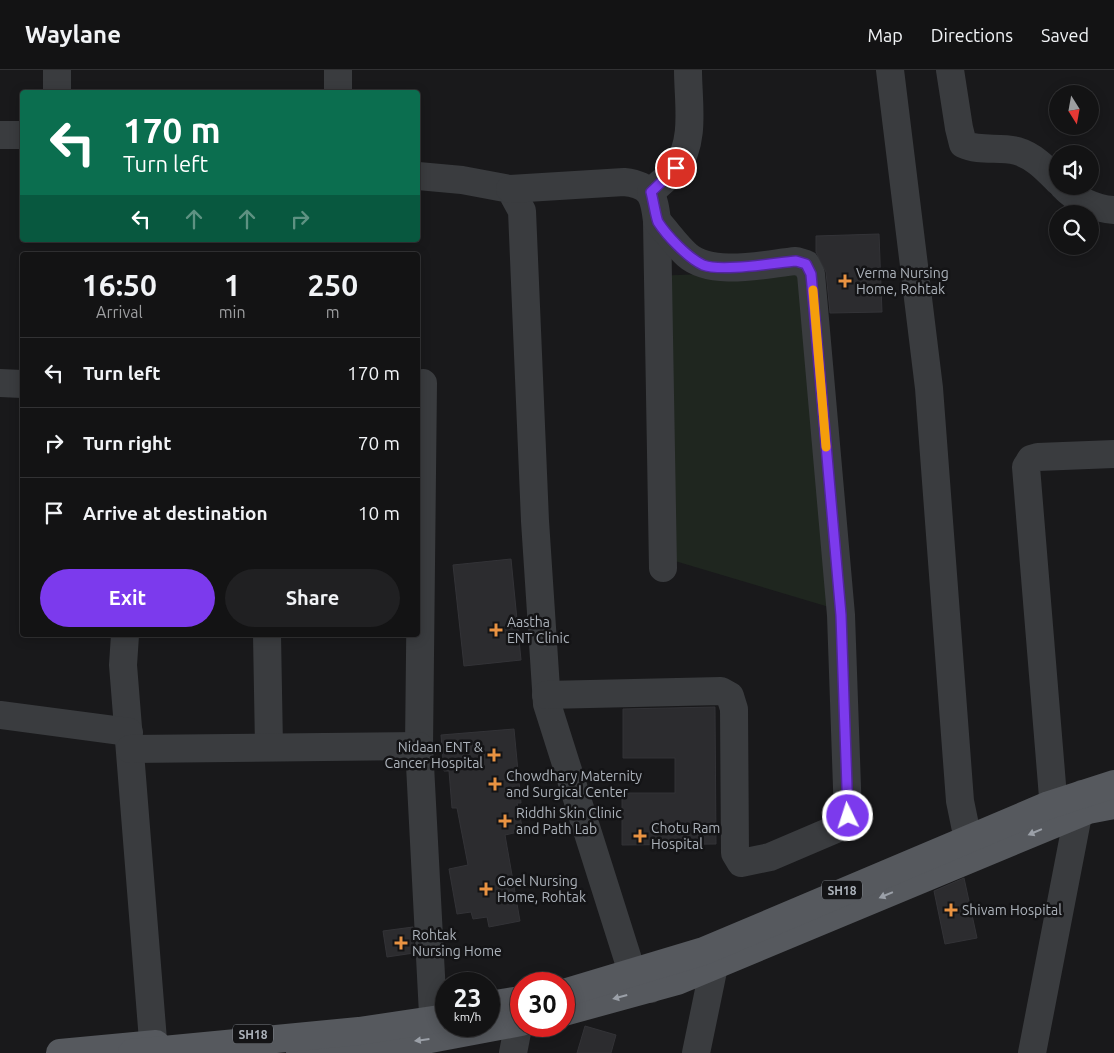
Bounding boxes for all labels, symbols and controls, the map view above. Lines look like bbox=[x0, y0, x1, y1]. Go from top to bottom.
text: Waylane bbox=[25, 21, 121, 48]
text: Map bbox=[867, 25, 903, 45]
text: Directions bbox=[931, 25, 1013, 45]
text: Saved bbox=[1041, 25, 1089, 45]
north arrow bbox=[1049, 85, 1099, 135]
map controls bbox=[1049, 85, 1099, 255]
icon: left bbox=[40, 110, 105, 175]
text: 170 m bbox=[123, 110, 221, 150]
button: sound bbox=[1049, 145, 1099, 195]
pin bbox=[655, 147, 697, 189]
text: Turn left bbox=[123, 151, 208, 176]
icon: arrive bbox=[662, 154, 690, 182]
icon: left bbox=[127, 205, 155, 233]
icon: ahead bbox=[180, 205, 208, 233]
icon: ahead bbox=[233, 205, 261, 233]
icon: right bbox=[286, 205, 314, 233]
button: search bbox=[1049, 205, 1099, 255]
place label: Verma Nursing Home, Rohtak bbox=[856, 265, 949, 297]
text: 16:50 bbox=[82, 268, 157, 302]
text: 1 bbox=[224, 268, 241, 302]
text: 250 bbox=[307, 268, 358, 302]
marker: Verma Nursing Home, Rohtak bbox=[838, 274, 852, 288]
text: Arrival bbox=[96, 303, 143, 321]
text: min bbox=[219, 303, 246, 321]
text: m bbox=[326, 303, 340, 321]
icon: left bbox=[40, 359, 68, 387]
text: Turn left bbox=[83, 362, 161, 384]
text: 170 m bbox=[347, 362, 400, 384]
icon: right bbox=[40, 429, 68, 457]
text: Turn right bbox=[83, 432, 171, 454]
text: 70 m bbox=[358, 432, 400, 454]
icon: arrive bbox=[40, 499, 68, 527]
text: Arrive at destination bbox=[83, 502, 268, 524]
text: 10 m bbox=[358, 502, 400, 524]
button: Exit bbox=[40, 569, 215, 627]
button: Share bbox=[225, 569, 400, 627]
place label: Aastha ENT Clinic bbox=[507, 614, 570, 646]
marker: Aastha ENT Clinic bbox=[489, 623, 503, 637]
place label: Nidaan ENT & Cancer Hospital bbox=[385, 739, 484, 771]
marker: Nidaan ENT & Cancer Hospital bbox=[487, 748, 501, 762]
place label: Chowdhary Maternity and Surgical Center bbox=[506, 768, 642, 800]
marker: Chowdhary Maternity and Surgical Center bbox=[488, 777, 502, 791]
position arrow bbox=[821, 789, 873, 841]
place label: Riddhi Skin Clinic and Path Lab bbox=[516, 805, 622, 837]
marker: Riddhi Skin Clinic and Path Lab bbox=[498, 814, 512, 828]
place label: Chotu Ram Hospital bbox=[651, 820, 720, 852]
one-way arrow bbox=[1028, 828, 1042, 836]
marker: Chotu Ram Hospital bbox=[633, 829, 647, 843]
place label: Goel Nursing Home, Rohtak bbox=[497, 873, 586, 905]
road number: SH18 bbox=[822, 880, 862, 900]
marker: Goel Nursing Home, Rohtak bbox=[479, 882, 493, 896]
one-way arrow bbox=[878, 892, 893, 899]
place label: Shivam Hospital bbox=[962, 902, 1062, 918]
marker: Shivam Hospital bbox=[944, 903, 958, 917]
place label: Rohtak Nursing Home bbox=[412, 927, 502, 959]
marker: Rohtak Nursing Home bbox=[394, 936, 408, 950]
speed limit sign: 30 bbox=[510, 972, 575, 1037]
text: 23 bbox=[453, 984, 482, 1012]
one-way arrow bbox=[612, 993, 627, 1001]
text: km/h bbox=[454, 1010, 481, 1023]
road number: SH18 bbox=[233, 1024, 273, 1044]
one-way arrow bbox=[413, 1036, 429, 1044]

